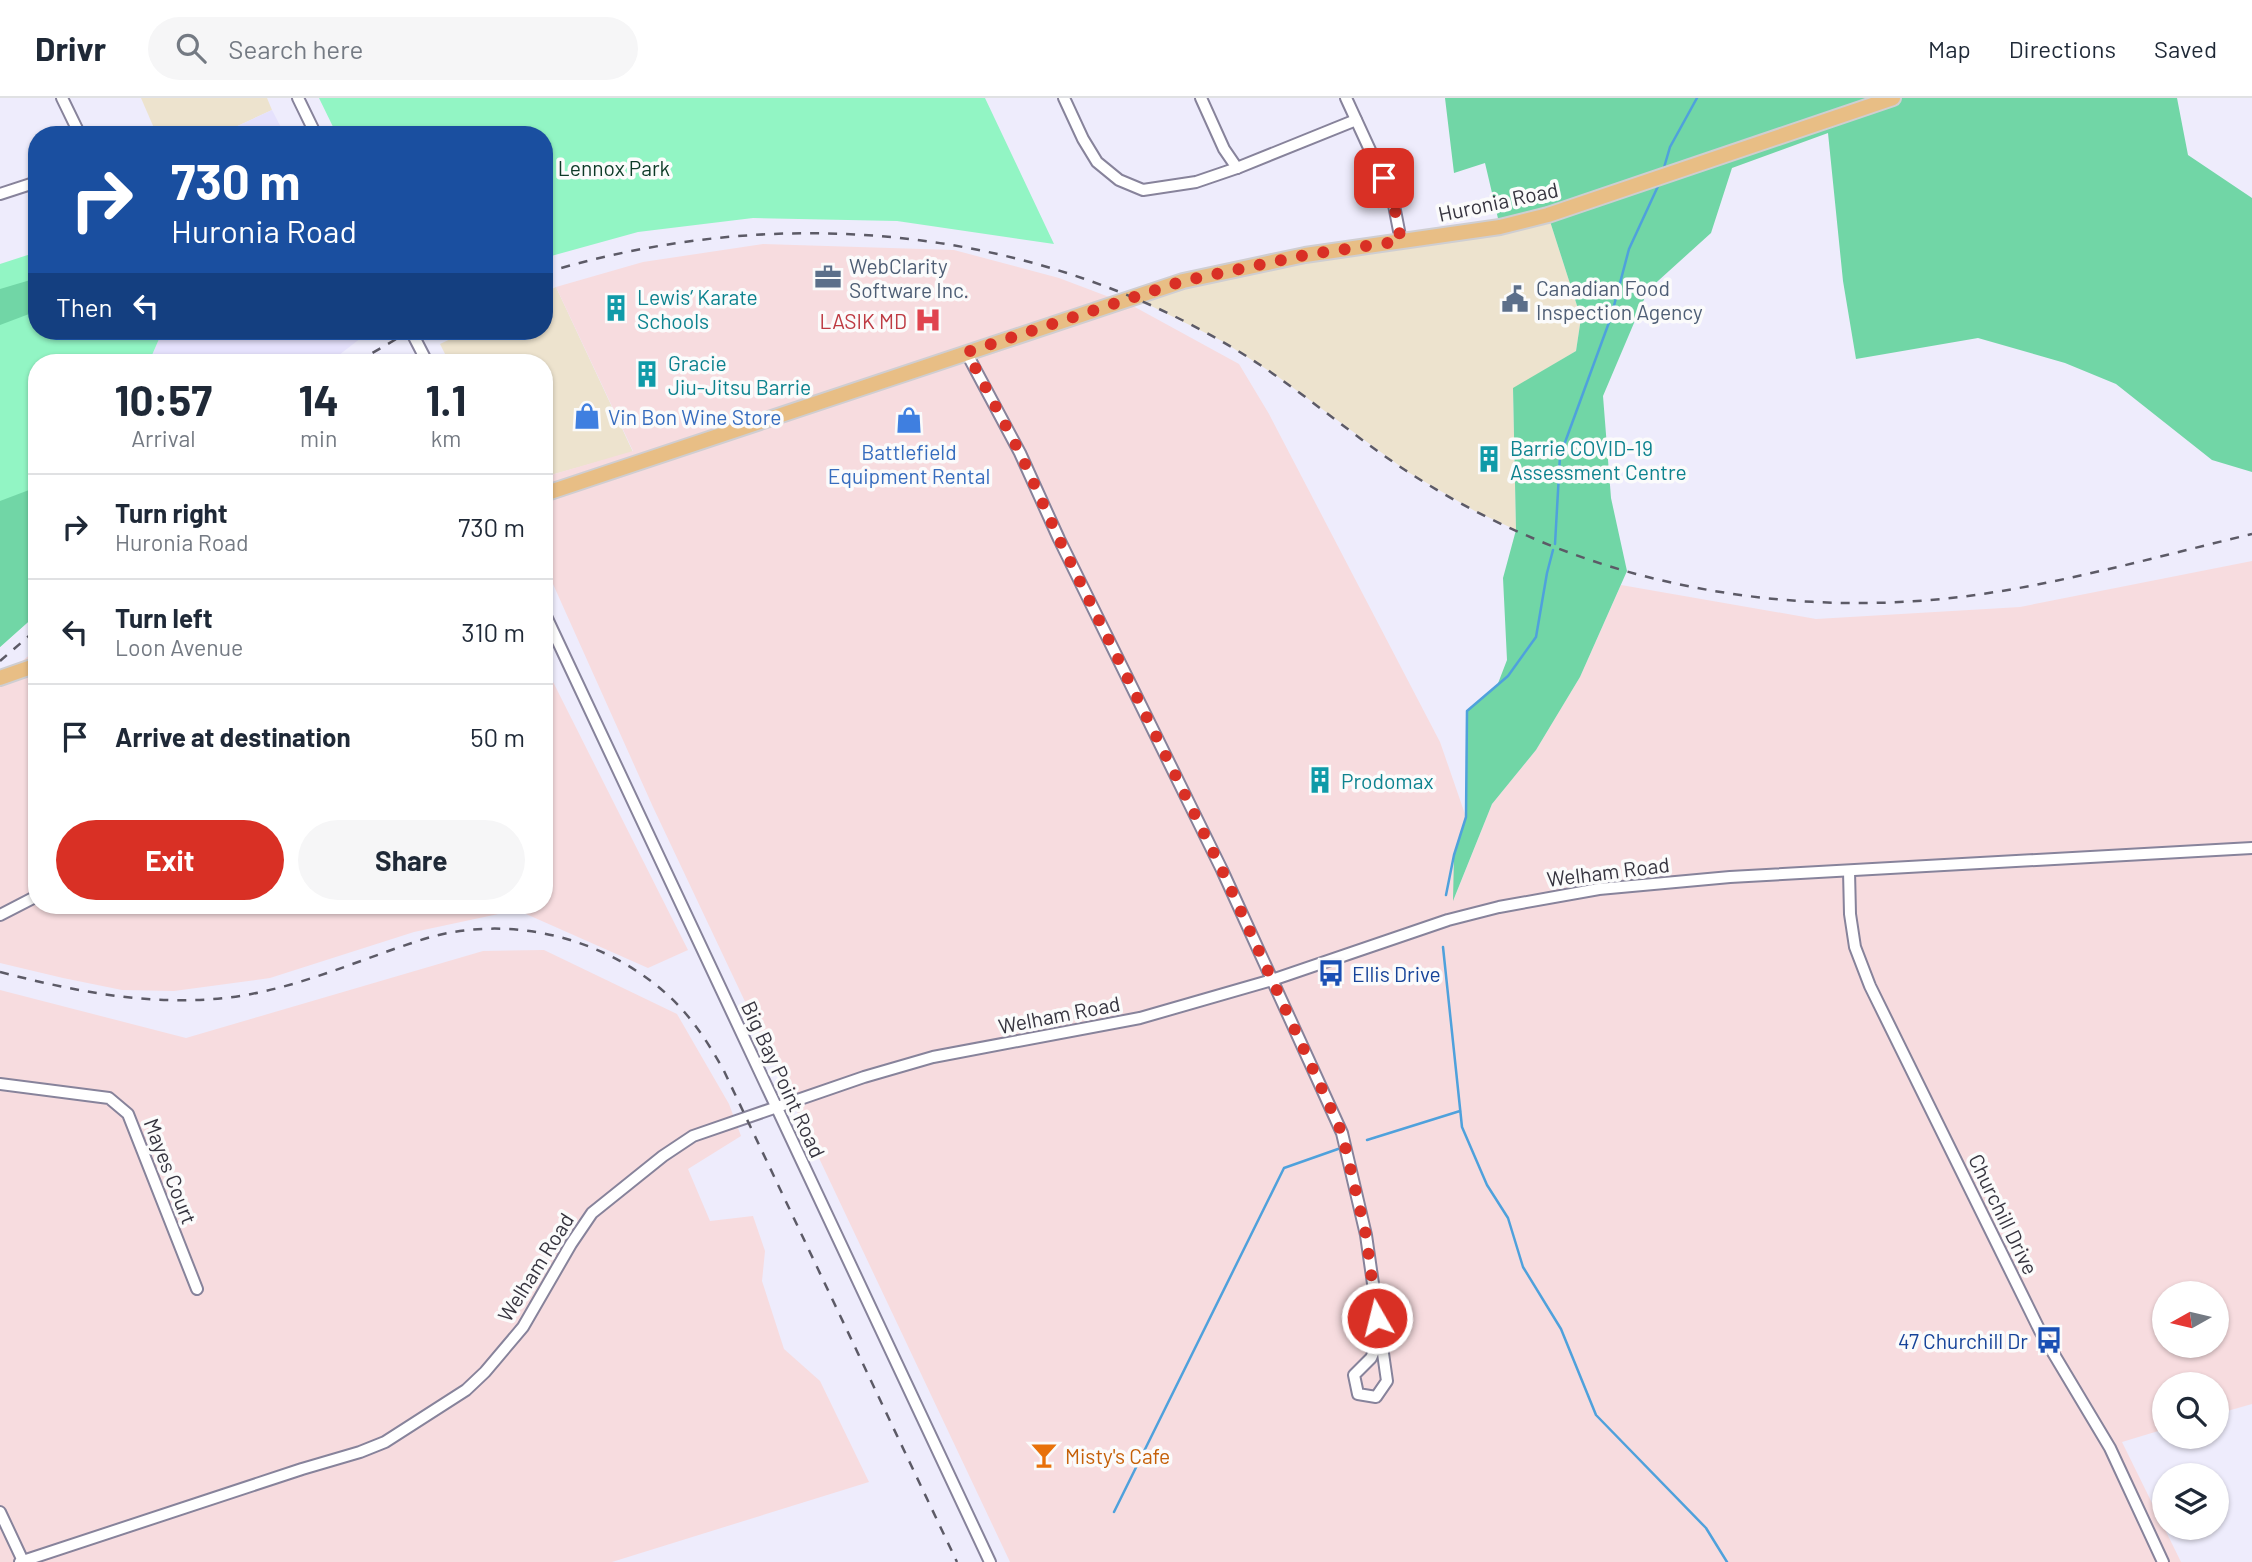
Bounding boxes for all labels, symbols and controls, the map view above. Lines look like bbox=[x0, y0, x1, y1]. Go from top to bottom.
search box bbox=[148, 17, 638, 80]
text: Drivr bbox=[35, 28, 106, 68]
icon: search bbox=[172, 29, 210, 67]
text: Search here bbox=[228, 33, 363, 64]
text: Map bbox=[1928, 34, 1971, 63]
text: Directions bbox=[2009, 34, 2116, 63]
text: Saved bbox=[2154, 34, 2217, 63]
pin bbox=[1354, 148, 1414, 208]
text: 730 m bbox=[171, 151, 300, 210]
icon: right bbox=[56, 154, 147, 245]
park label: Lennox Park bbox=[558, 155, 670, 180]
icon: arrive bbox=[1365, 159, 1403, 197]
street label: Huronia Road bbox=[1436, 176, 1560, 226]
text: Huronia Road bbox=[171, 211, 357, 249]
place label: WebClarity Software Inc. bbox=[849, 253, 969, 302]
office icon: WebClarity Software Inc. bbox=[813, 262, 843, 292]
place label: Canadian Food Inspection Agency bbox=[1536, 275, 1703, 324]
place label: Lewis’ Karate Schools bbox=[637, 284, 758, 333]
public building icon: Canadian Food Inspection Agency bbox=[1500, 284, 1530, 314]
icon: left bbox=[127, 287, 165, 325]
text: Then bbox=[56, 291, 113, 322]
building icon: Lewis’ Karate Schools bbox=[601, 293, 631, 323]
hospital icon: LASIK MD bbox=[913, 305, 943, 335]
place label: LASIK MD bbox=[819, 308, 907, 333]
place label: Gracie Jiu-Jitsu Barrie bbox=[668, 350, 811, 399]
building icon: Gracie Jiu-Jitsu Barrie bbox=[632, 359, 662, 389]
text: 10:57 bbox=[115, 374, 212, 424]
text: 14 bbox=[299, 374, 339, 424]
text: 1.1 bbox=[425, 374, 466, 424]
shop icon: Vin Bon Wine Store bbox=[572, 401, 602, 431]
place label: Vin Bon Wine Store bbox=[608, 404, 782, 429]
shop icon: Battlefield Equipment Rental bbox=[894, 405, 924, 435]
text: Arrival bbox=[131, 424, 195, 452]
text: min bbox=[300, 424, 337, 452]
text: km bbox=[431, 424, 461, 452]
place label: Barrie COVID-19 Assessment Centre bbox=[1510, 435, 1687, 484]
place label: Battlefield Equipment Rental bbox=[828, 439, 990, 488]
building icon: Barrie COVID-19 Assessment Centre bbox=[1474, 444, 1504, 474]
text: Turn right bbox=[115, 497, 228, 528]
icon: right bbox=[56, 508, 94, 546]
text: 730 m bbox=[458, 511, 525, 542]
text: Huronia Road bbox=[115, 528, 249, 556]
text: Turn left bbox=[115, 602, 213, 633]
icon: left bbox=[56, 613, 94, 651]
text: 310 m bbox=[461, 616, 525, 647]
text: Loon Avenue bbox=[115, 633, 243, 661]
icon: arrive bbox=[56, 718, 94, 756]
text: Arrive at destination bbox=[115, 721, 351, 752]
text: 50 m bbox=[470, 721, 525, 752]
building icon: Prodomax bbox=[1305, 765, 1335, 795]
place label: Prodomax bbox=[1341, 768, 1433, 793]
button: Exit bbox=[56, 820, 284, 900]
button: Share bbox=[298, 820, 525, 900]
street label: Welham Road bbox=[1545, 851, 1671, 891]
bus stop icon: Ellis Drive bbox=[1316, 958, 1346, 988]
place label: Ellis Drive bbox=[1352, 961, 1441, 986]
street label: Welham Road bbox=[996, 990, 1122, 1038]
street label: Big Bay Point Road bbox=[737, 997, 831, 1161]
street label: Mayes Court bbox=[139, 1115, 203, 1227]
street label: Churchill Drive bbox=[1964, 1150, 2044, 1278]
street label: Welham Road bbox=[492, 1208, 578, 1326]
position arrow bbox=[1340, 1281, 1414, 1355]
north arrow bbox=[2152, 1281, 2230, 1358]
map controls bbox=[2152, 1281, 2229, 1540]
bus stop icon: 47 Churchill Dr bbox=[2034, 1325, 2064, 1355]
place label: 47 Churchill Dr bbox=[1898, 1328, 2028, 1353]
button: search bbox=[2152, 1372, 2229, 1449]
bar icon: Misty's Cafe bbox=[1029, 1440, 1059, 1470]
place label: Misty's Cafe bbox=[1065, 1443, 1170, 1468]
button: layers bbox=[2152, 1463, 2229, 1540]

